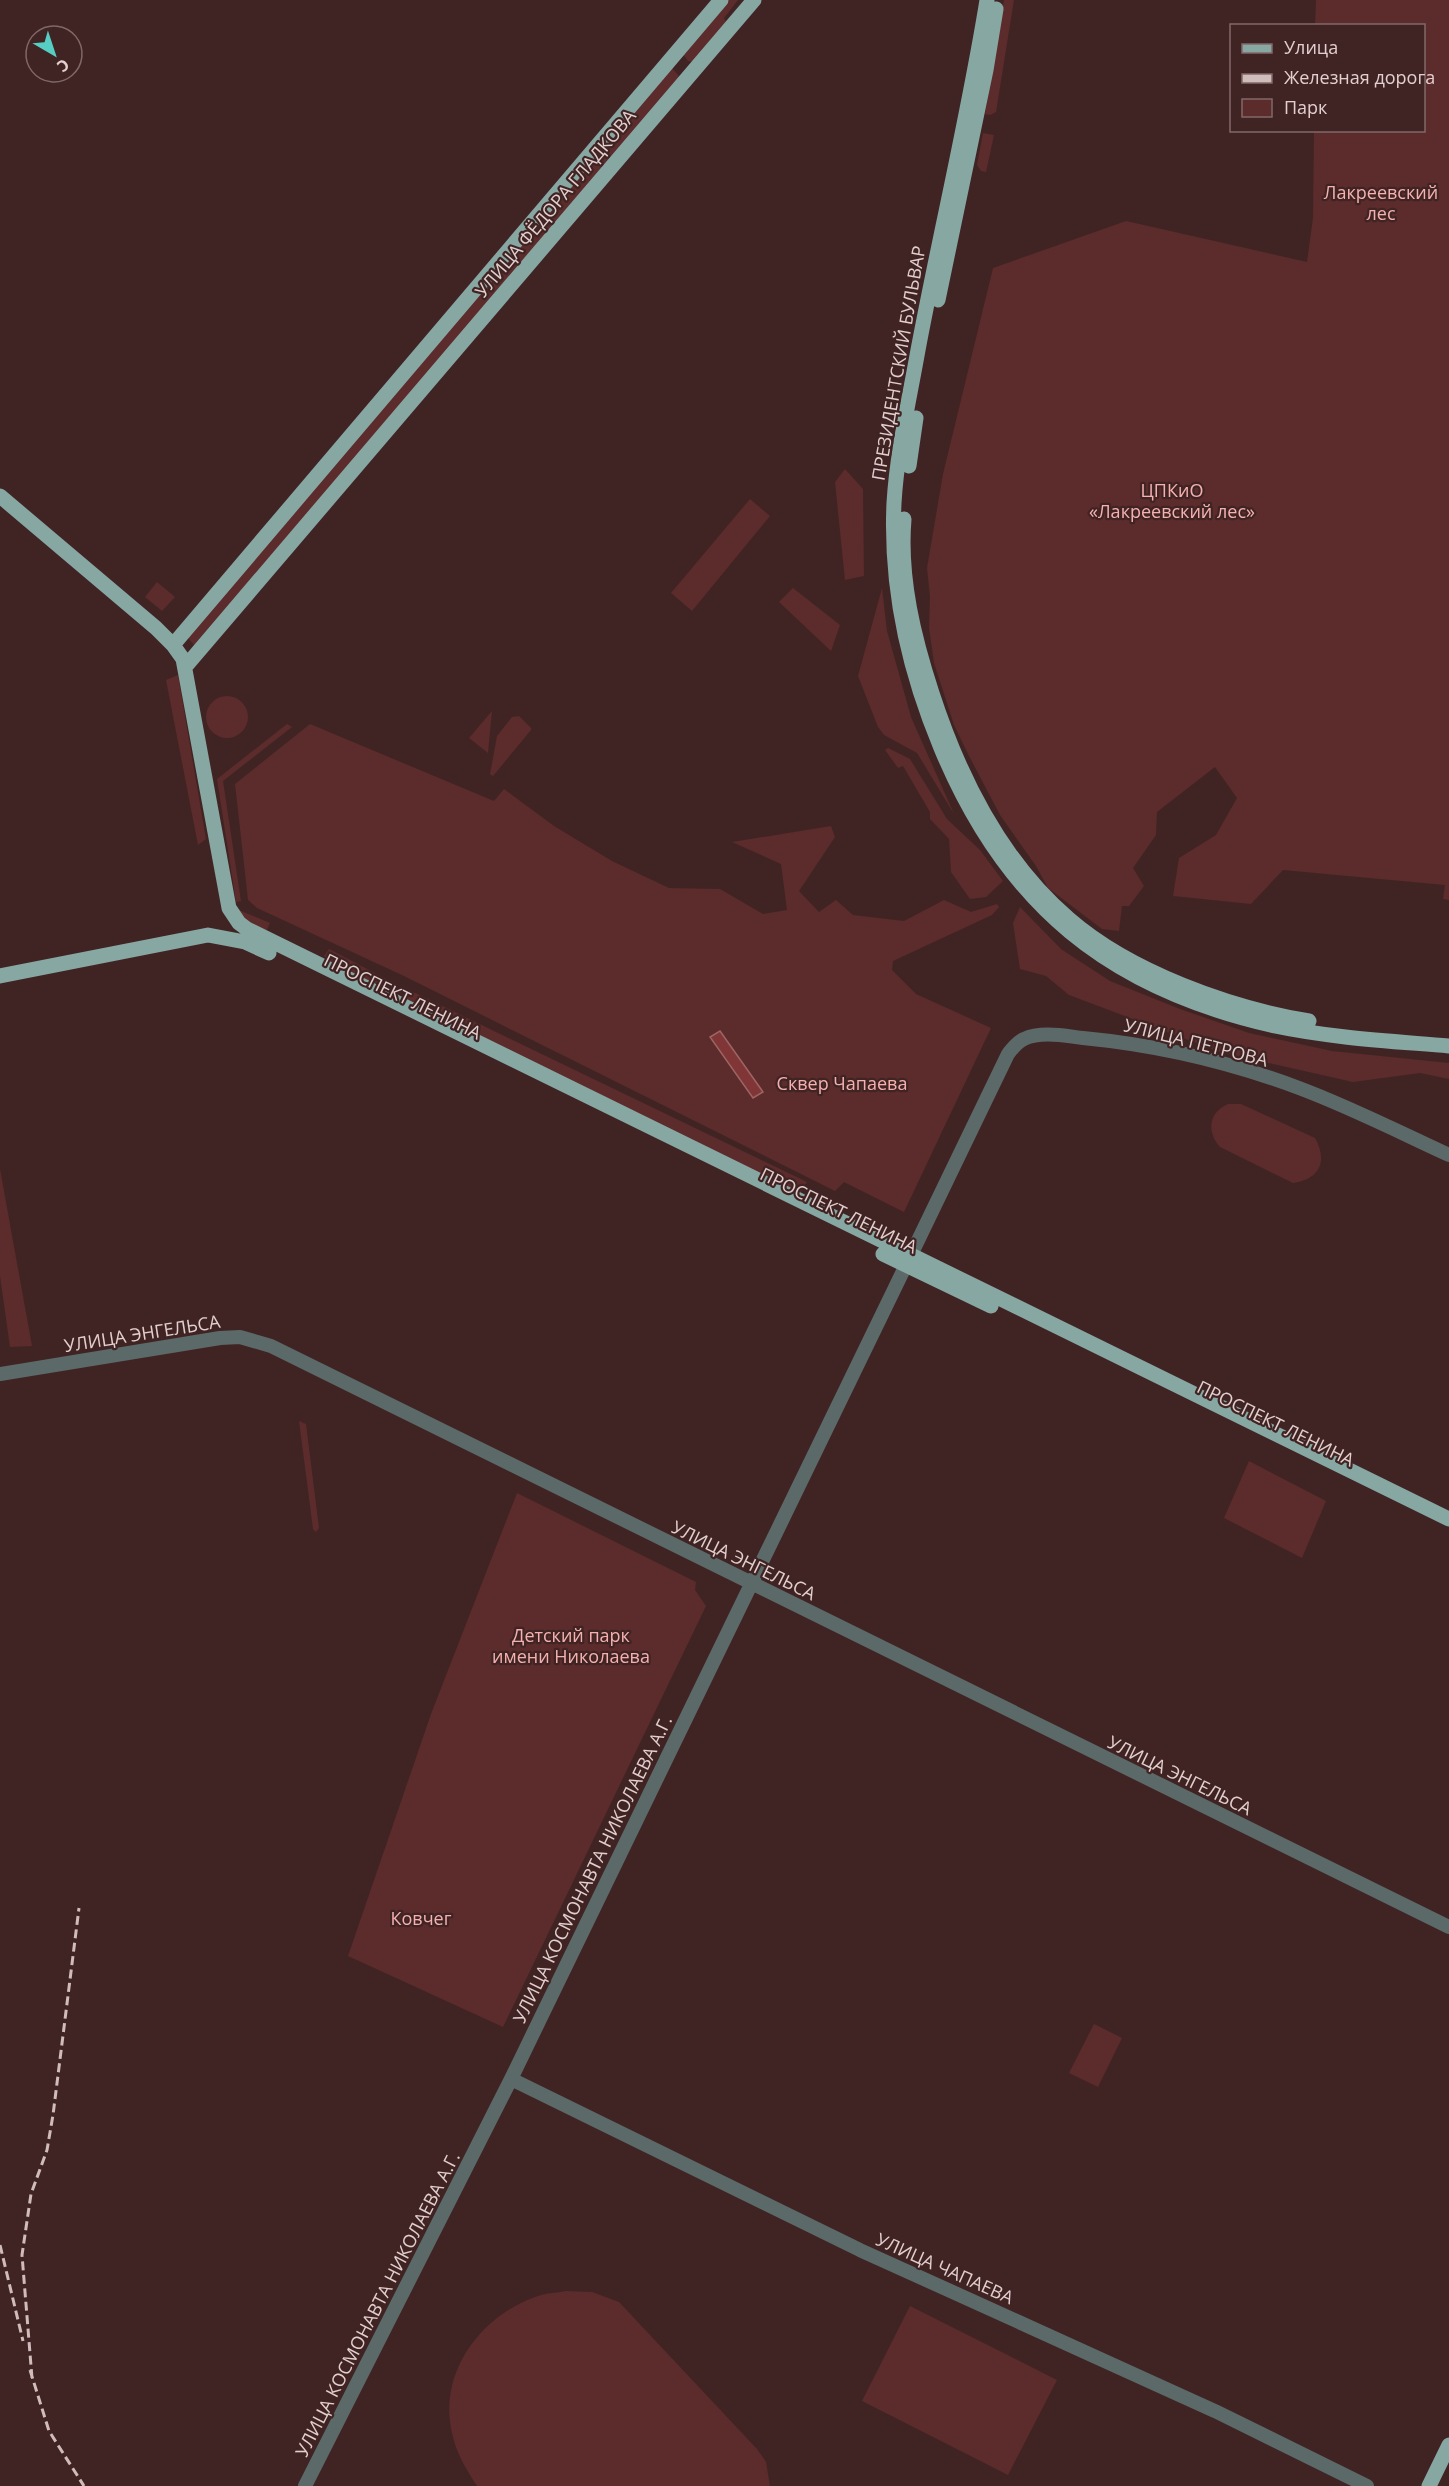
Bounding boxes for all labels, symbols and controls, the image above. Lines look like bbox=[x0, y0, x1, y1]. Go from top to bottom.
north arrow bbox=[24, 24, 84, 84]
legend bbox=[1230, 24, 1425, 132]
text: Улица bbox=[1284, 35, 1338, 59]
text: С bbox=[53, 54, 74, 77]
text: Железная дорога bbox=[1284, 65, 1435, 89]
text: Парк bbox=[1284, 95, 1328, 119]
street label: УЛИЦА ФЁДОРА ГЛАДКОВА bbox=[469, 104, 641, 302]
park label: Лакреевский лес bbox=[1324, 180, 1438, 225]
street label: ПРЕЗИДЕНТСКИЙ БУЛЬВАР bbox=[866, 244, 930, 482]
park label: ЦПКиО «Лакреевский лес» bbox=[1089, 478, 1255, 523]
street label: ПРОСПЕКТ ЛЕНИНА bbox=[320, 947, 486, 1045]
street label: УЛИЦА ПЕТРОВА bbox=[1121, 1012, 1271, 1072]
park label: Сквер Чапаева bbox=[777, 1071, 907, 1095]
street label: ПРОСПЕКТ ЛЕНИНА bbox=[756, 1161, 922, 1259]
street label: УЛИЦА ЭНГЕЛЬСА bbox=[62, 1309, 222, 1357]
street label: ПРОСПЕКТ ЛЕНИНА bbox=[1193, 1374, 1359, 1472]
street label: УЛИЦА ЭНГЕЛЬСА bbox=[668, 1515, 821, 1606]
park label: Детский парк имени Николаева bbox=[492, 1623, 650, 1668]
street label: УЛИЦА КОСМОНАВТА НИКОЛАЕВА А.Г. bbox=[507, 1711, 677, 2027]
street label: УЛИЦА ЭНГЕЛЬСА bbox=[1104, 1730, 1257, 1821]
park label: Ковчег bbox=[391, 1906, 452, 1930]
street label: УЛИЦА КОСМОНАВТА НИКОЛАЕВА А.Г. bbox=[289, 2147, 465, 2461]
street label: УЛИЦА ЧАПАЕВА bbox=[872, 2227, 1018, 2309]

